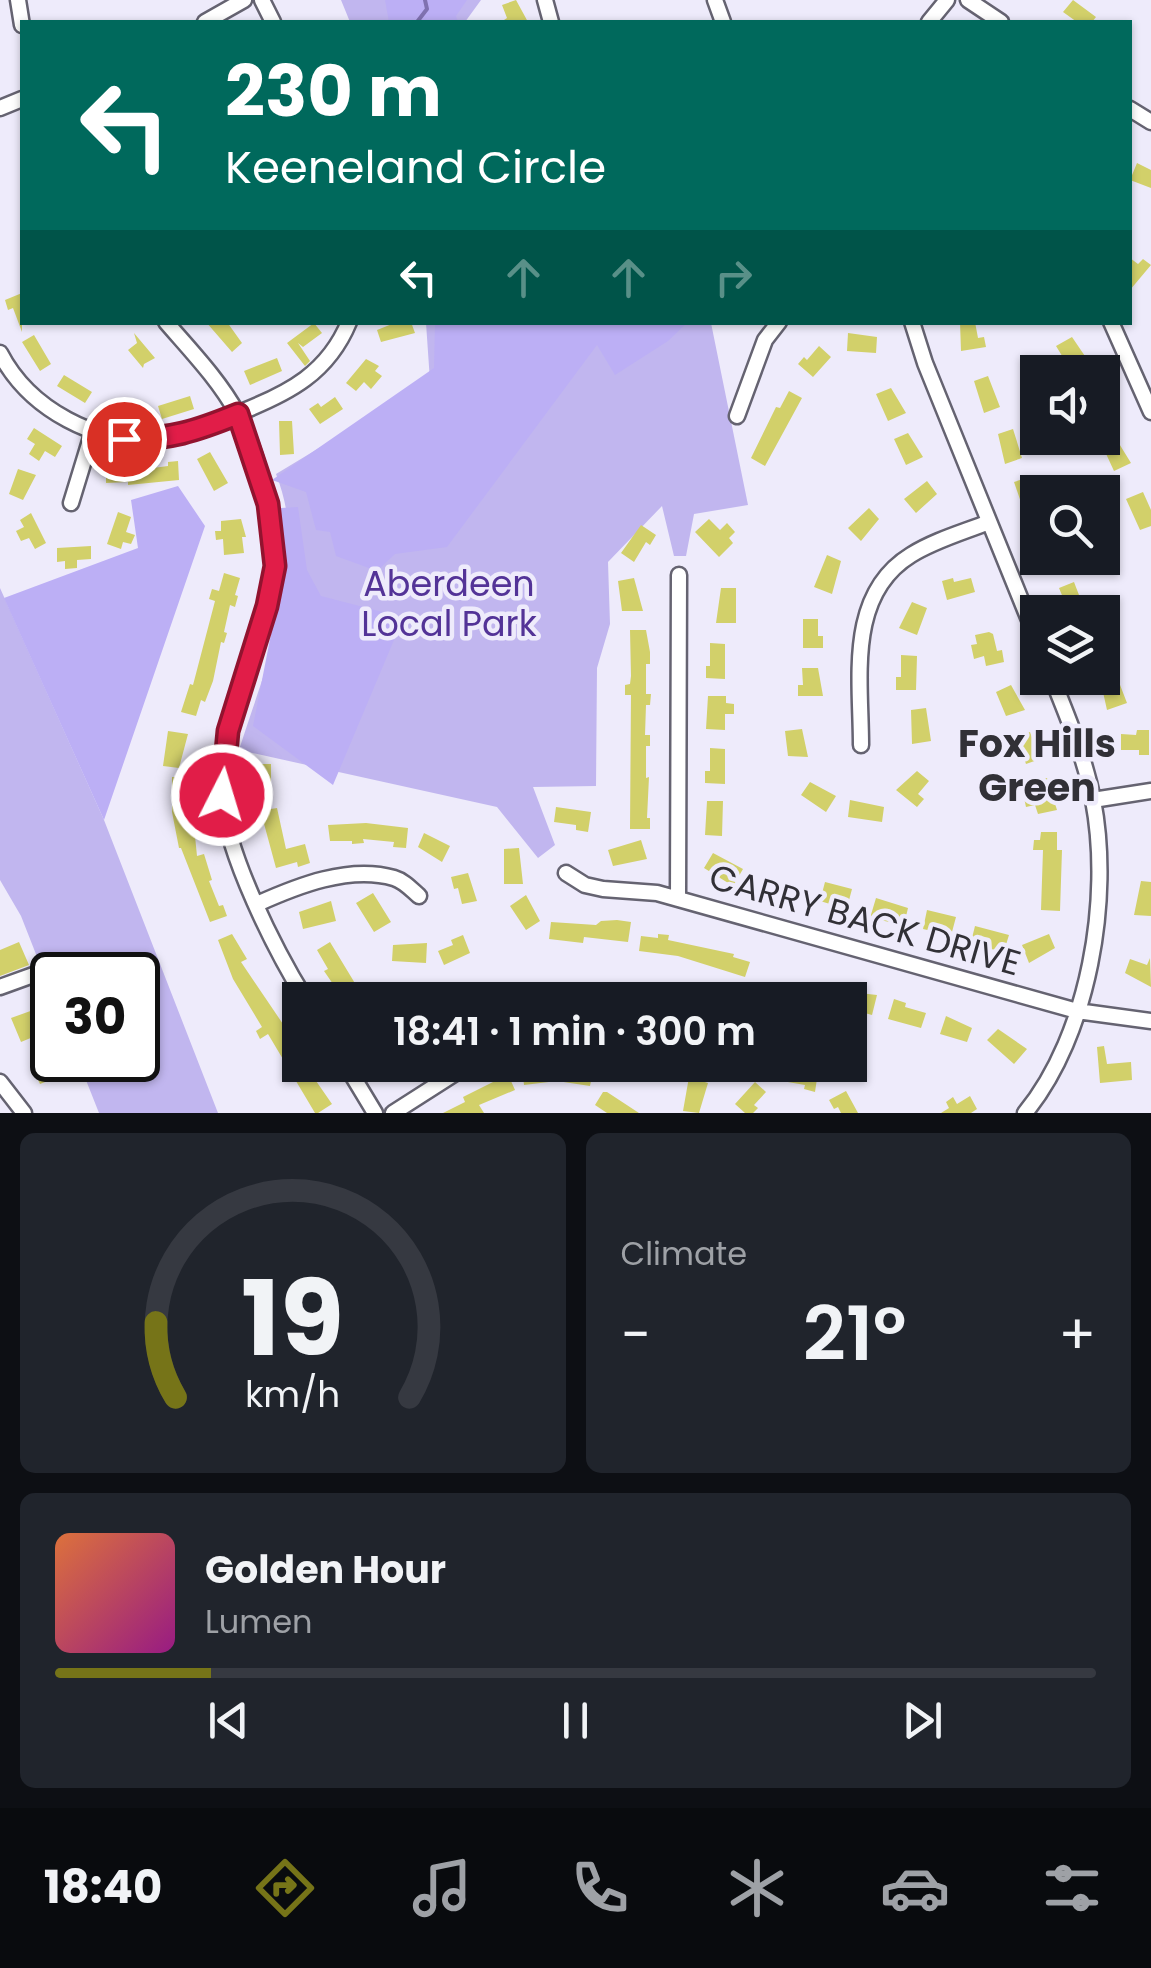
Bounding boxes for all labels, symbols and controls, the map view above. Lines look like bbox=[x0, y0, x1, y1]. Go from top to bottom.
text: 230 m bbox=[225, 42, 442, 141]
icon: left bbox=[60, 60, 190, 190]
text: Keeneland Circle bbox=[225, 136, 606, 199]
icon: left bbox=[391, 250, 446, 305]
icon: ahead bbox=[496, 250, 551, 305]
icon: ahead bbox=[601, 250, 656, 305]
icon: right bbox=[706, 250, 761, 305]
map controls bbox=[1020, 355, 1120, 695]
button: sound bbox=[1020, 355, 1120, 455]
pin bbox=[82, 397, 167, 482]
icon: arrive bbox=[97, 412, 152, 467]
button: search bbox=[1020, 475, 1120, 575]
park label: Aberdeen Local Park bbox=[361, 559, 537, 648]
button: layers bbox=[1020, 595, 1120, 695]
district label: Fox Hills Green bbox=[958, 717, 1116, 814]
position arrow bbox=[170, 743, 274, 847]
street label: CARRY BACK DRIVE bbox=[704, 852, 1026, 987]
speed limit sign: 30 bbox=[30, 952, 160, 1082]
text: 18:41 · 1 min · 300 m bbox=[393, 1005, 756, 1058]
text: Climate bbox=[621, 1231, 747, 1276]
text: 19 bbox=[241, 1246, 344, 1391]
text: 21° bbox=[803, 1281, 906, 1386]
text: − bbox=[621, 1296, 651, 1373]
text: + bbox=[1058, 1296, 1096, 1373]
text: km/h bbox=[245, 1369, 340, 1420]
text: Golden Hour bbox=[205, 1543, 446, 1596]
text: Lumen bbox=[205, 1599, 313, 1644]
icon: previous bbox=[201, 1693, 256, 1748]
icon: pause bbox=[548, 1693, 603, 1748]
icon: next bbox=[895, 1693, 950, 1748]
icon: directions bbox=[250, 1853, 320, 1923]
icon: music bbox=[407, 1853, 477, 1923]
icon: phone bbox=[565, 1853, 635, 1923]
icon: climate bbox=[722, 1853, 792, 1923]
icon: car bbox=[880, 1853, 950, 1923]
icon: filters bbox=[1037, 1853, 1107, 1923]
text: 18:40 bbox=[44, 1856, 162, 1919]

